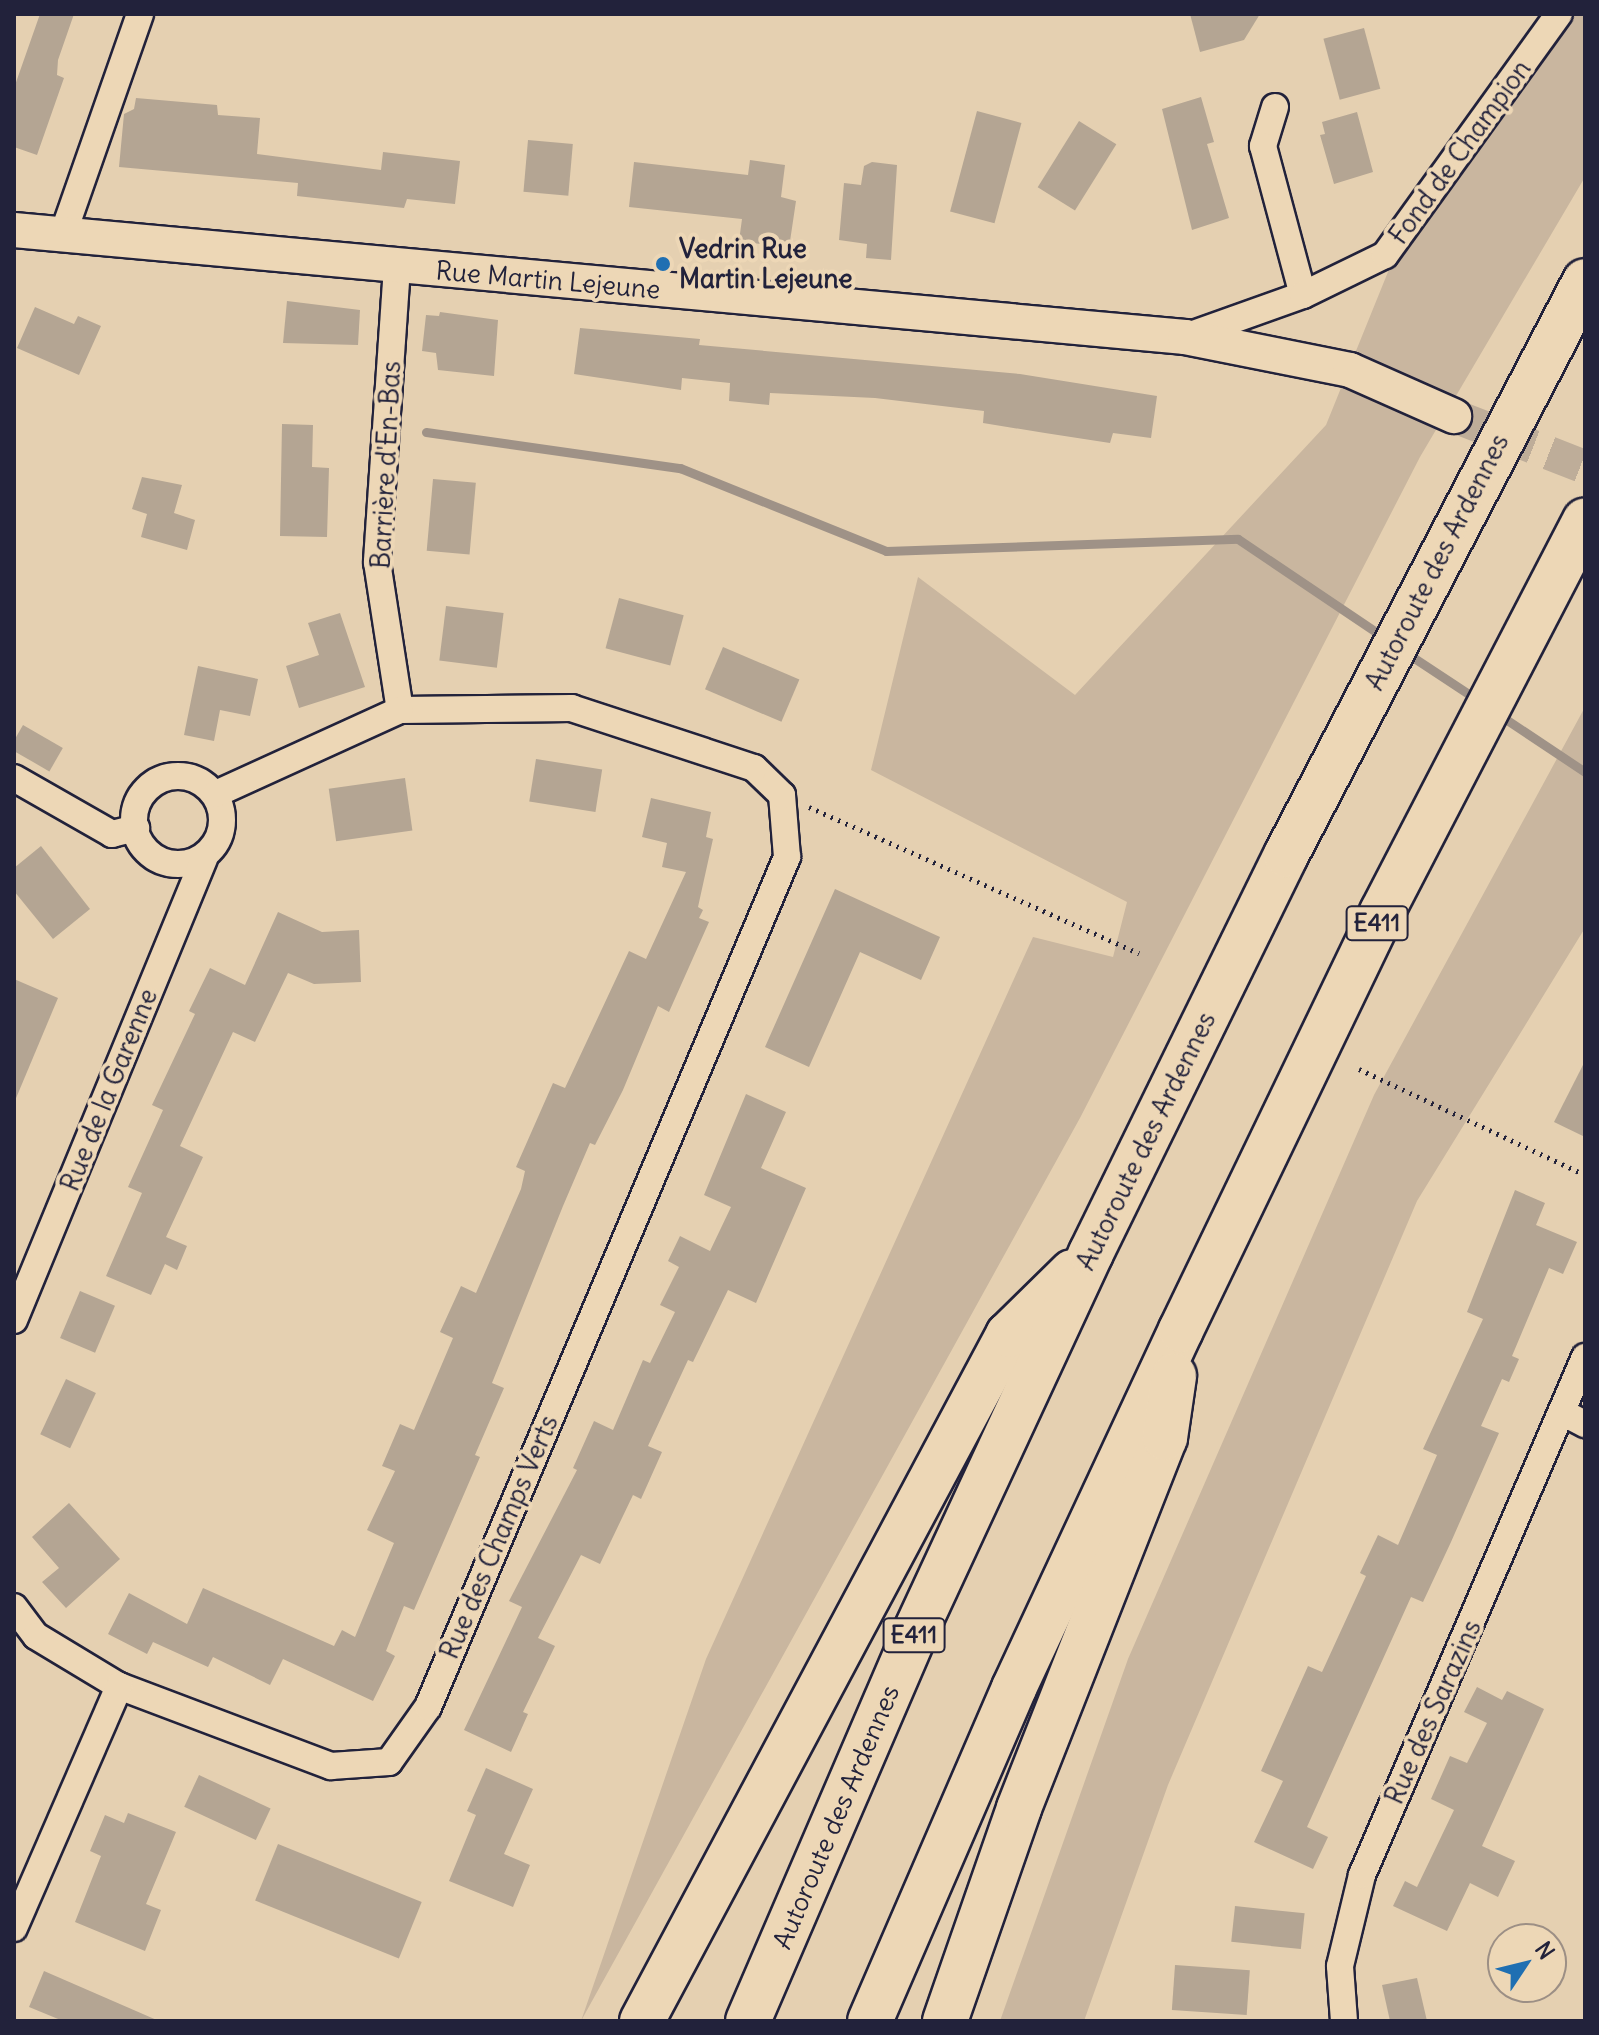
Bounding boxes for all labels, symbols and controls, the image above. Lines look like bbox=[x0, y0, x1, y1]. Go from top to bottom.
street label: Fond de Champion bbox=[1383, 54, 1537, 250]
place label: Vedrin Rue Martin Lejeune bbox=[679, 233, 853, 294]
street label: Rue Martin Lejeune bbox=[434, 255, 662, 305]
marker: Vedrin Rue Martin Lejeune bbox=[654, 255, 672, 273]
street label: Barrière d'En-Bas bbox=[365, 360, 407, 570]
street label: Autoroute des Ardennes bbox=[1359, 429, 1515, 695]
road number: E411 bbox=[1345, 903, 1409, 943]
street label: Rue de la Garenne bbox=[54, 984, 164, 1196]
street label: Autoroute des Ardennes bbox=[1070, 1007, 1222, 1275]
street label: Rue des Champs Verts bbox=[433, 1410, 565, 1664]
road number: E411 bbox=[882, 1615, 946, 1655]
street label: Rue des Sarazins bbox=[1378, 1615, 1488, 1809]
street label: Autoroute des Ardennes bbox=[766, 1680, 906, 1954]
north arrow bbox=[1487, 1923, 1567, 2003]
text: N bbox=[1529, 1936, 1561, 1965]

